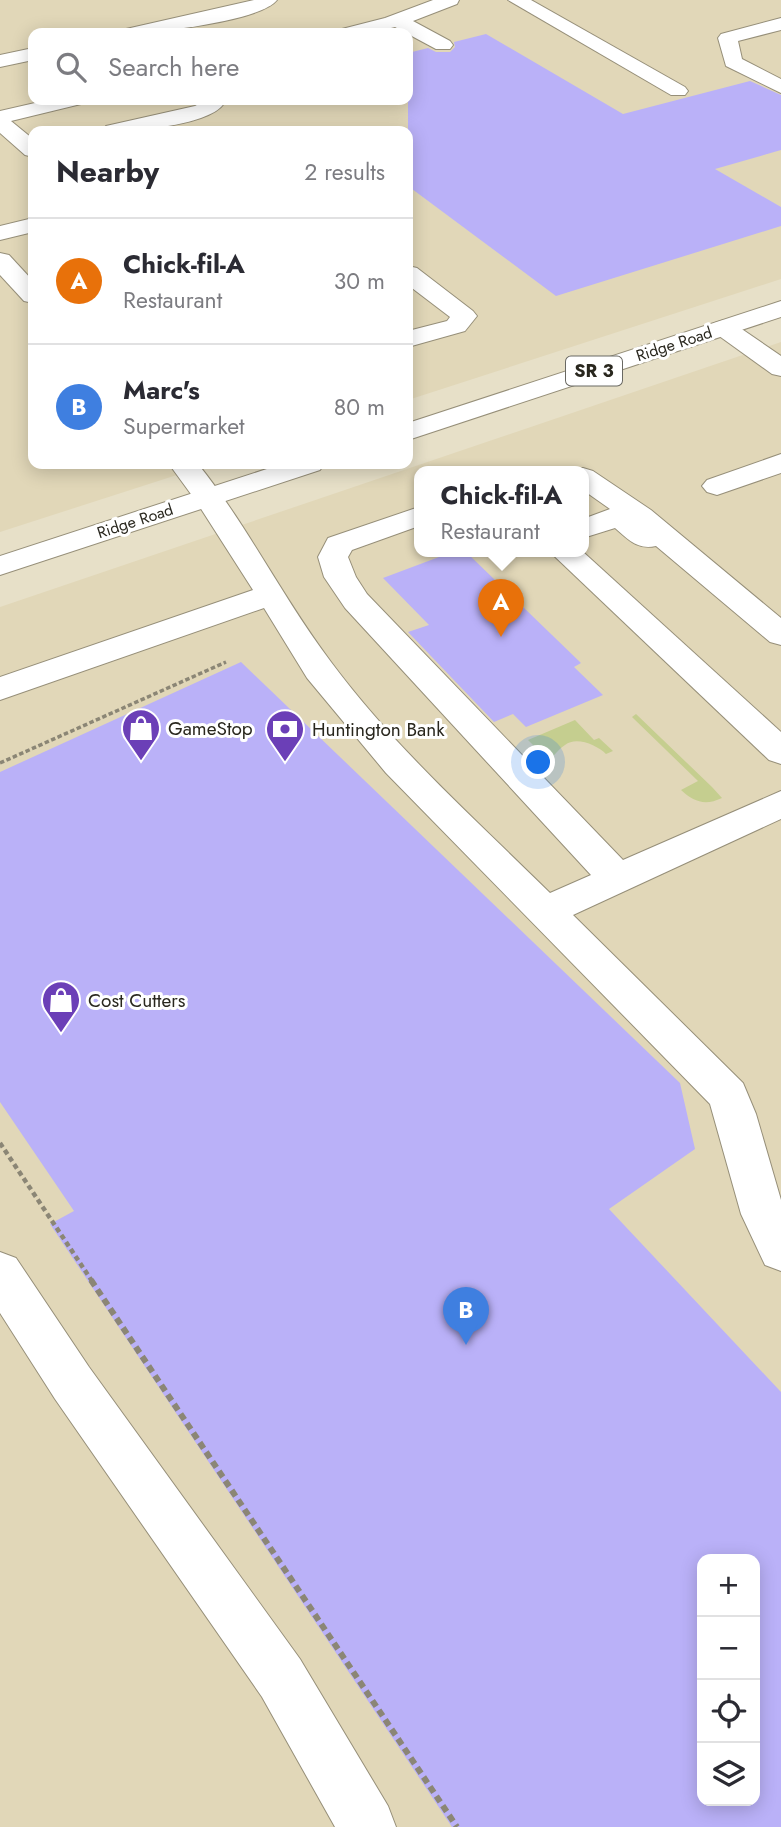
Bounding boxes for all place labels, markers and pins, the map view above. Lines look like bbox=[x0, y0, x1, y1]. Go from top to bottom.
pin: A bbox=[478, 579, 524, 637]
shop icon: GameStop bbox=[120, 707, 162, 762]
bank icon: Huntington Bank bbox=[264, 708, 306, 763]
place label: GameStop bbox=[168, 715, 253, 742]
place label: Huntington Bank bbox=[312, 716, 445, 743]
shop icon: Cost Cutters bbox=[40, 979, 82, 1034]
place label: Cost Cutters bbox=[88, 987, 186, 1014]
pin: B bbox=[443, 1287, 489, 1345]

